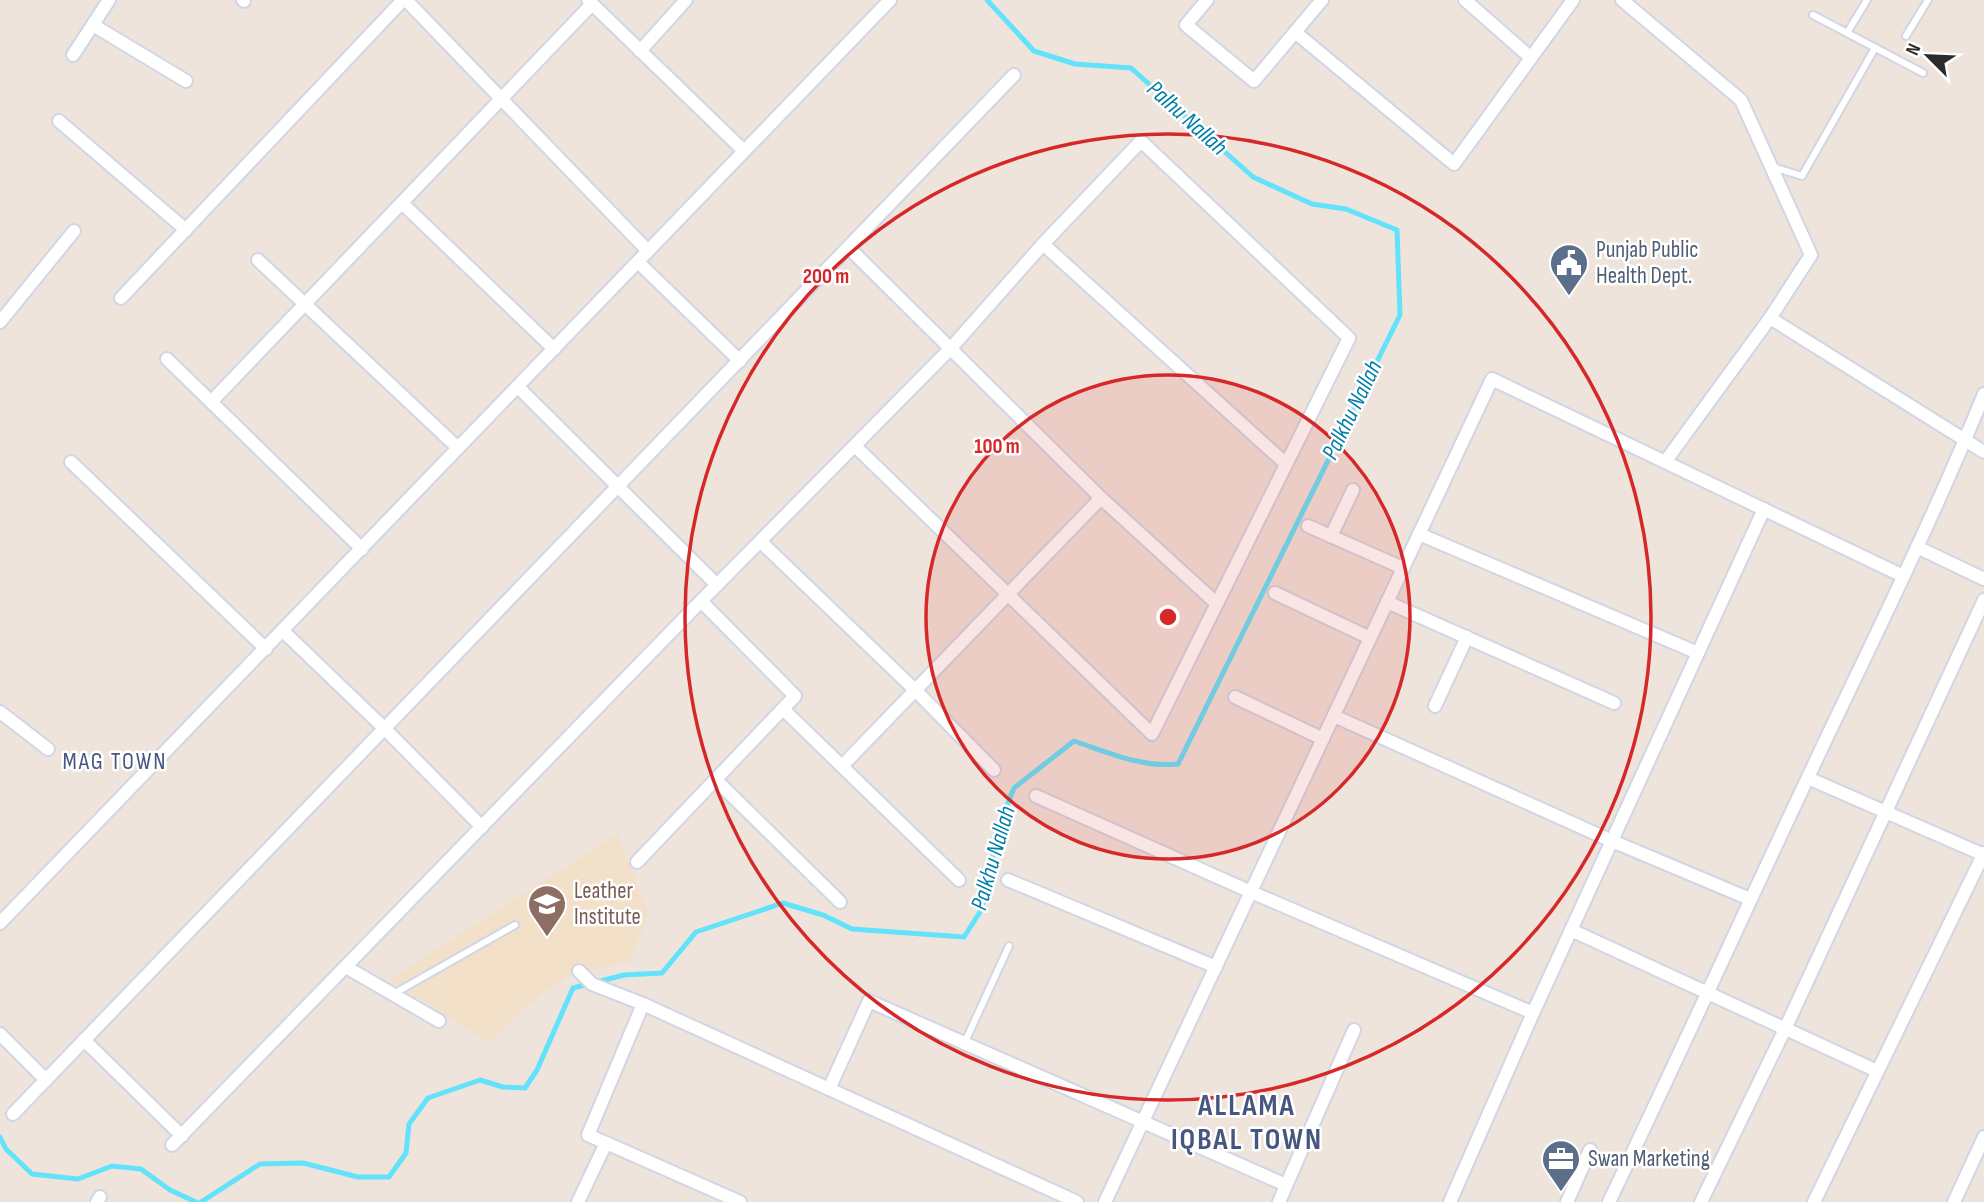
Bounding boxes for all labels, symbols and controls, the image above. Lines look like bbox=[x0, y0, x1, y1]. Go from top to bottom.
north arrow bbox=[1893, 21, 1963, 91]
text: N bbox=[1901, 40, 1926, 59]
water label: Palhu Nallah bbox=[1141, 74, 1233, 162]
place label: Punjab Public Health Dept. bbox=[1596, 236, 1698, 290]
public building icon: Punjab Public Health Dept. bbox=[1548, 242, 1590, 297]
text: 200 m bbox=[803, 264, 849, 289]
water label: Palkhu Nallah bbox=[1316, 356, 1388, 464]
text: 100 m bbox=[974, 434, 1020, 459]
centre of rings bbox=[1156, 605, 1180, 629]
district label: MAG TOWN bbox=[62, 747, 168, 776]
water label: Palkhu Nallah bbox=[964, 803, 1022, 913]
place label: Leather Institute bbox=[574, 877, 641, 931]
school or university icon: Leather Institute bbox=[526, 883, 568, 938]
district label: ALLAMA IQBAL TOWN bbox=[1171, 1088, 1323, 1158]
office icon: Swan Marketing bbox=[1540, 1138, 1582, 1193]
place label: Swan Marketing bbox=[1588, 1145, 1710, 1173]

